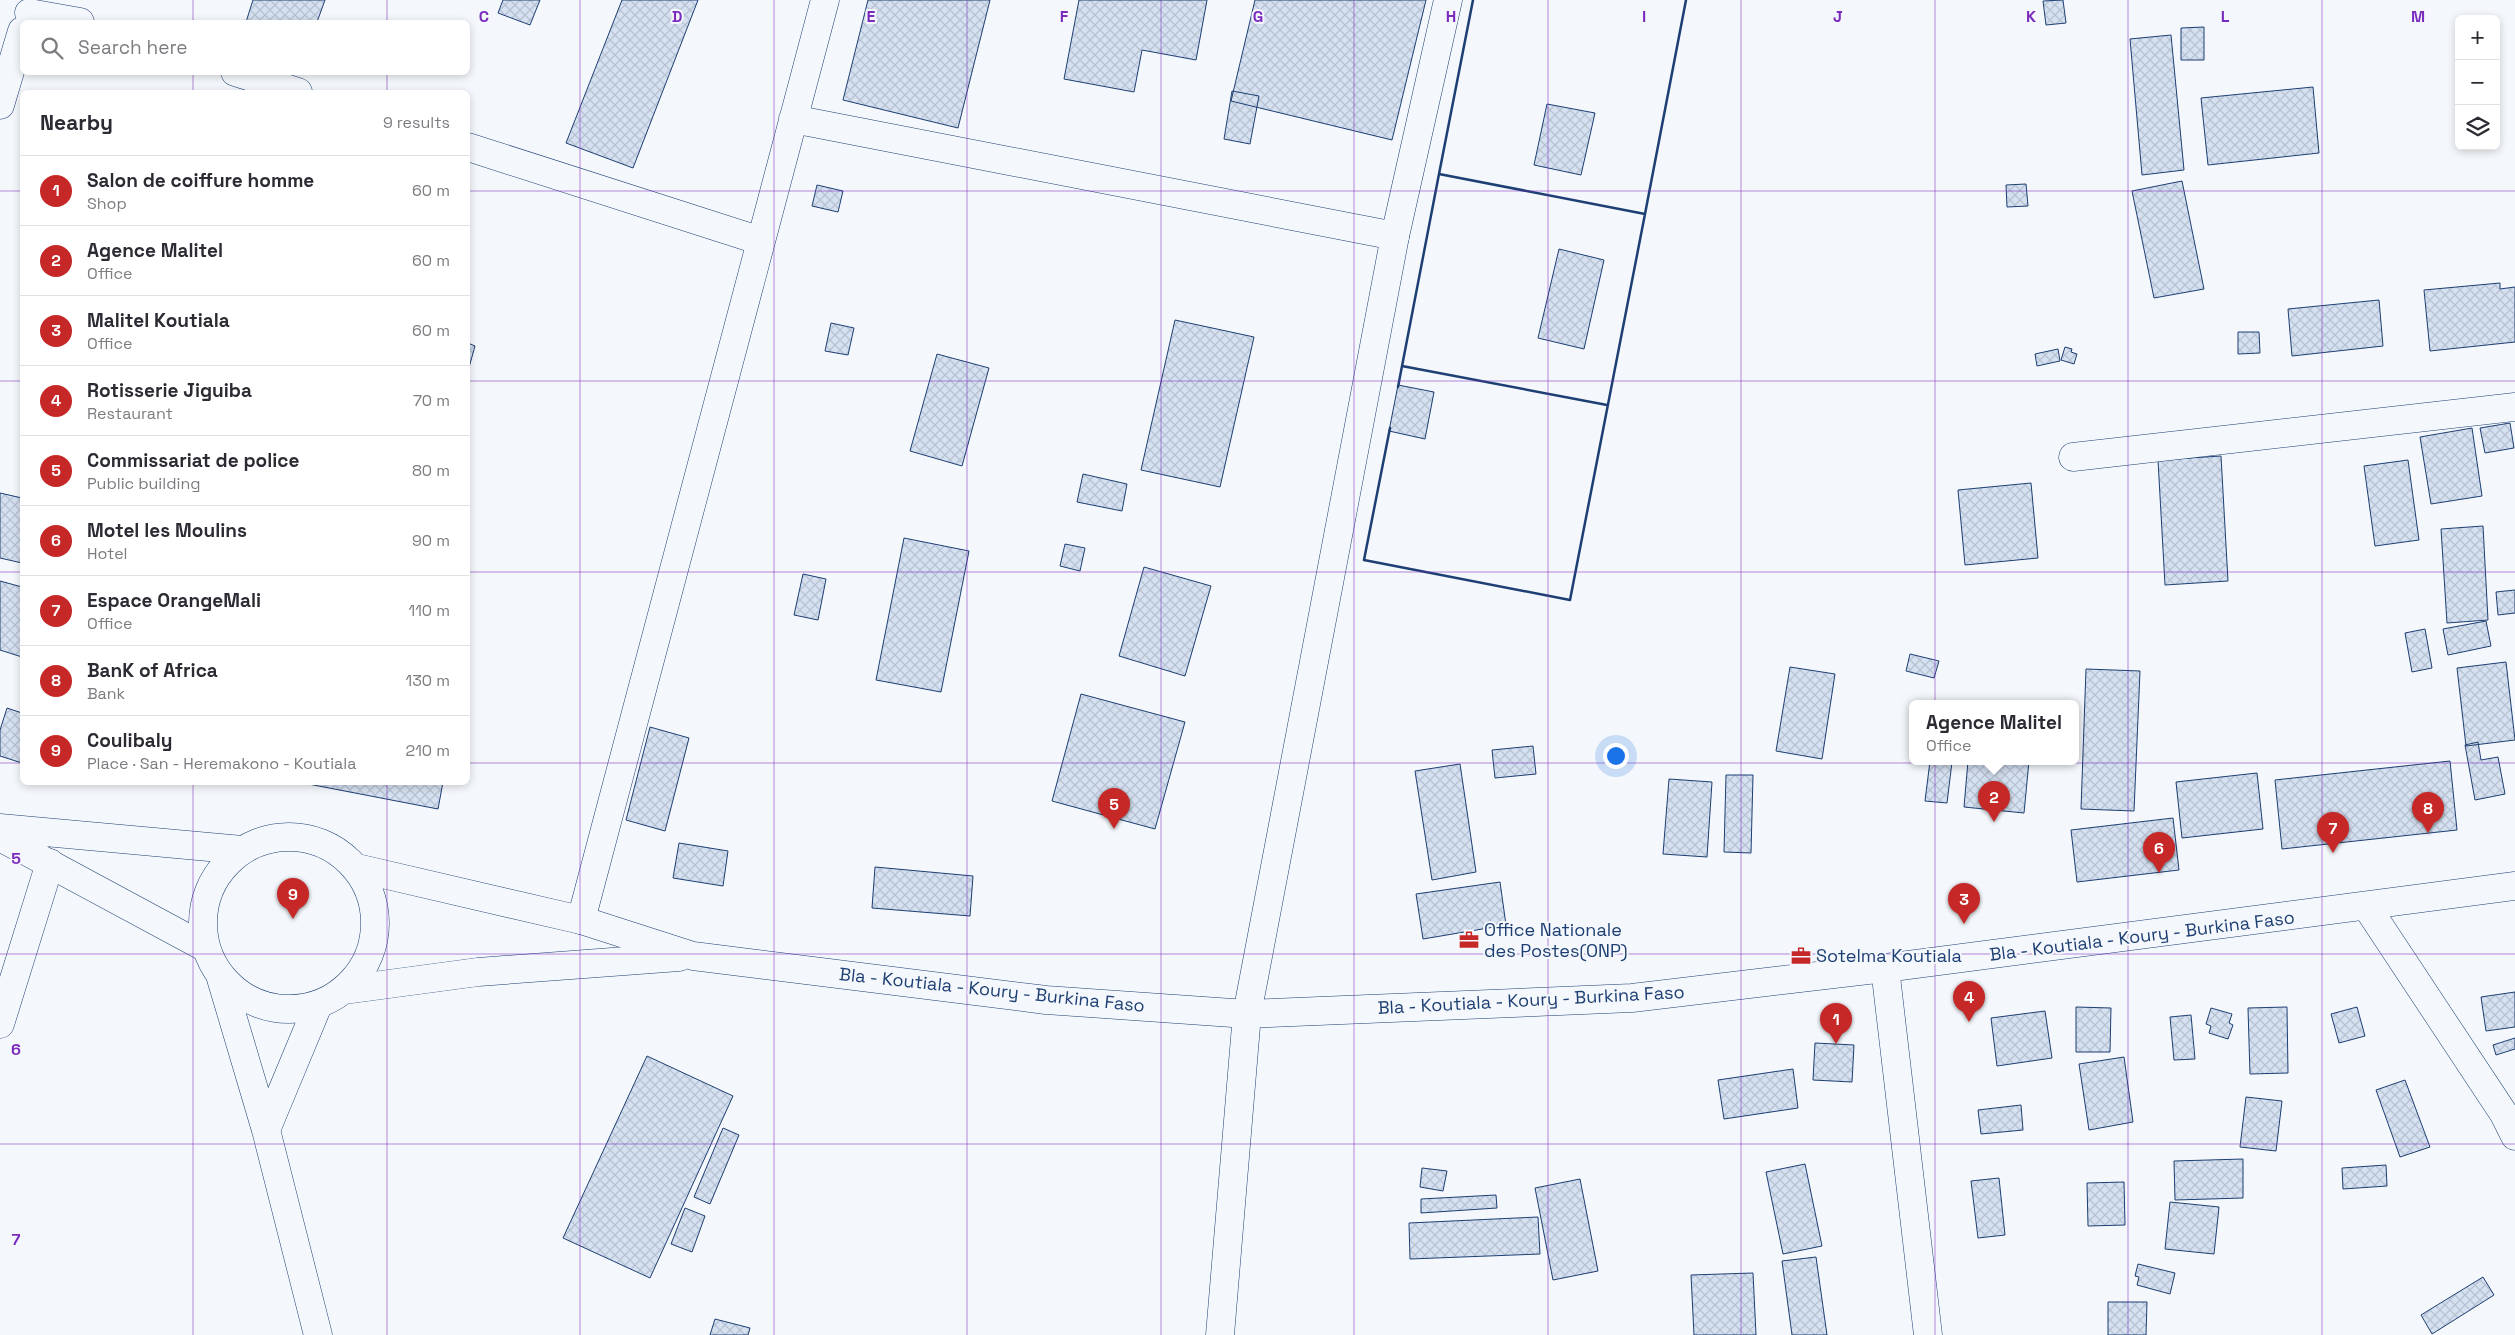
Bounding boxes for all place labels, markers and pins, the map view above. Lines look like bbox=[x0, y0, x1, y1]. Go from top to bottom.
pin: 2 bbox=[1978, 781, 2010, 822]
pin: 5 bbox=[1098, 788, 1130, 829]
pin: 8 bbox=[2412, 792, 2444, 833]
pin: 7 bbox=[2317, 812, 2349, 853]
pin: 6 bbox=[2143, 832, 2175, 873]
pin: 9 bbox=[277, 878, 309, 919]
pin: 3 bbox=[1948, 883, 1980, 924]
place label: Office Nationale des Postes(ONP) bbox=[1484, 918, 1627, 962]
office icon: Office Nationale des Postes(ONP) bbox=[1458, 929, 1480, 951]
place label: Sotelma Koutiala bbox=[1816, 944, 1962, 967]
office icon: Sotelma Koutiala bbox=[1790, 945, 1812, 967]
pin: 4 bbox=[1953, 981, 1985, 1022]
pin: 1 bbox=[1820, 1003, 1852, 1044]

